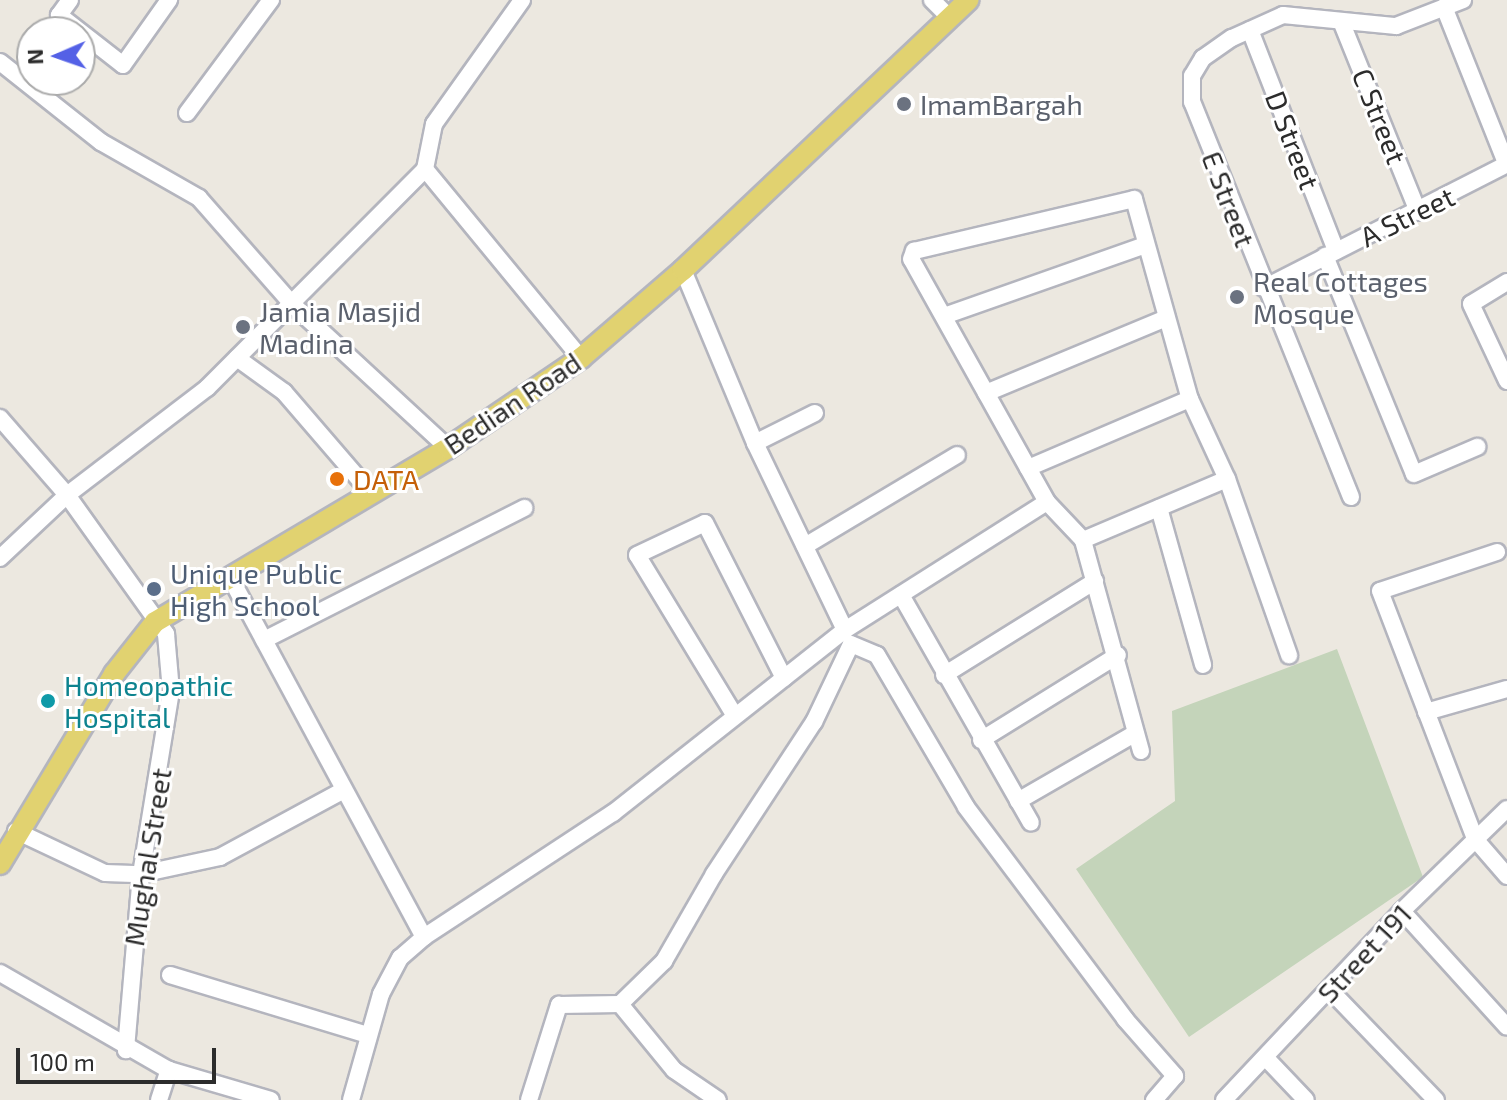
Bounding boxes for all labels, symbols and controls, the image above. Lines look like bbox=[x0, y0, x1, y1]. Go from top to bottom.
north arrow bbox=[16, 16, 96, 96]
text: N bbox=[21, 48, 47, 65]
street label: C Street bbox=[1346, 63, 1414, 169]
street label: D Street bbox=[1259, 86, 1327, 194]
place label: ImamBargah bbox=[920, 87, 1083, 121]
marker: ImamBargah bbox=[895, 95, 913, 113]
street label: E Street bbox=[1195, 146, 1263, 252]
street label: A Street bbox=[1354, 179, 1460, 253]
place label: Real Cottages Mosque bbox=[1253, 264, 1428, 330]
marker: Real Cottages Mosque bbox=[1228, 288, 1246, 306]
place label: Jamia Masjid Madina bbox=[259, 294, 421, 360]
marker: Jamia Masjid Madina bbox=[234, 318, 252, 336]
street label: Bedian Road bbox=[437, 345, 587, 461]
place label: DATA bbox=[353, 462, 419, 496]
marker: DATA bbox=[328, 470, 346, 488]
place label: Unique Public High School bbox=[170, 556, 342, 622]
marker: Unique Public High School bbox=[145, 580, 163, 598]
place label: Homeopathic Hospital bbox=[64, 668, 233, 734]
marker: Homeopathic Hospital bbox=[39, 692, 57, 710]
street label: Mughal Street bbox=[116, 765, 178, 949]
street label: Street 191 bbox=[1310, 897, 1418, 1009]
scale bar bbox=[20, 1032, 220, 1082]
text: 100 m bbox=[30, 1047, 95, 1076]

